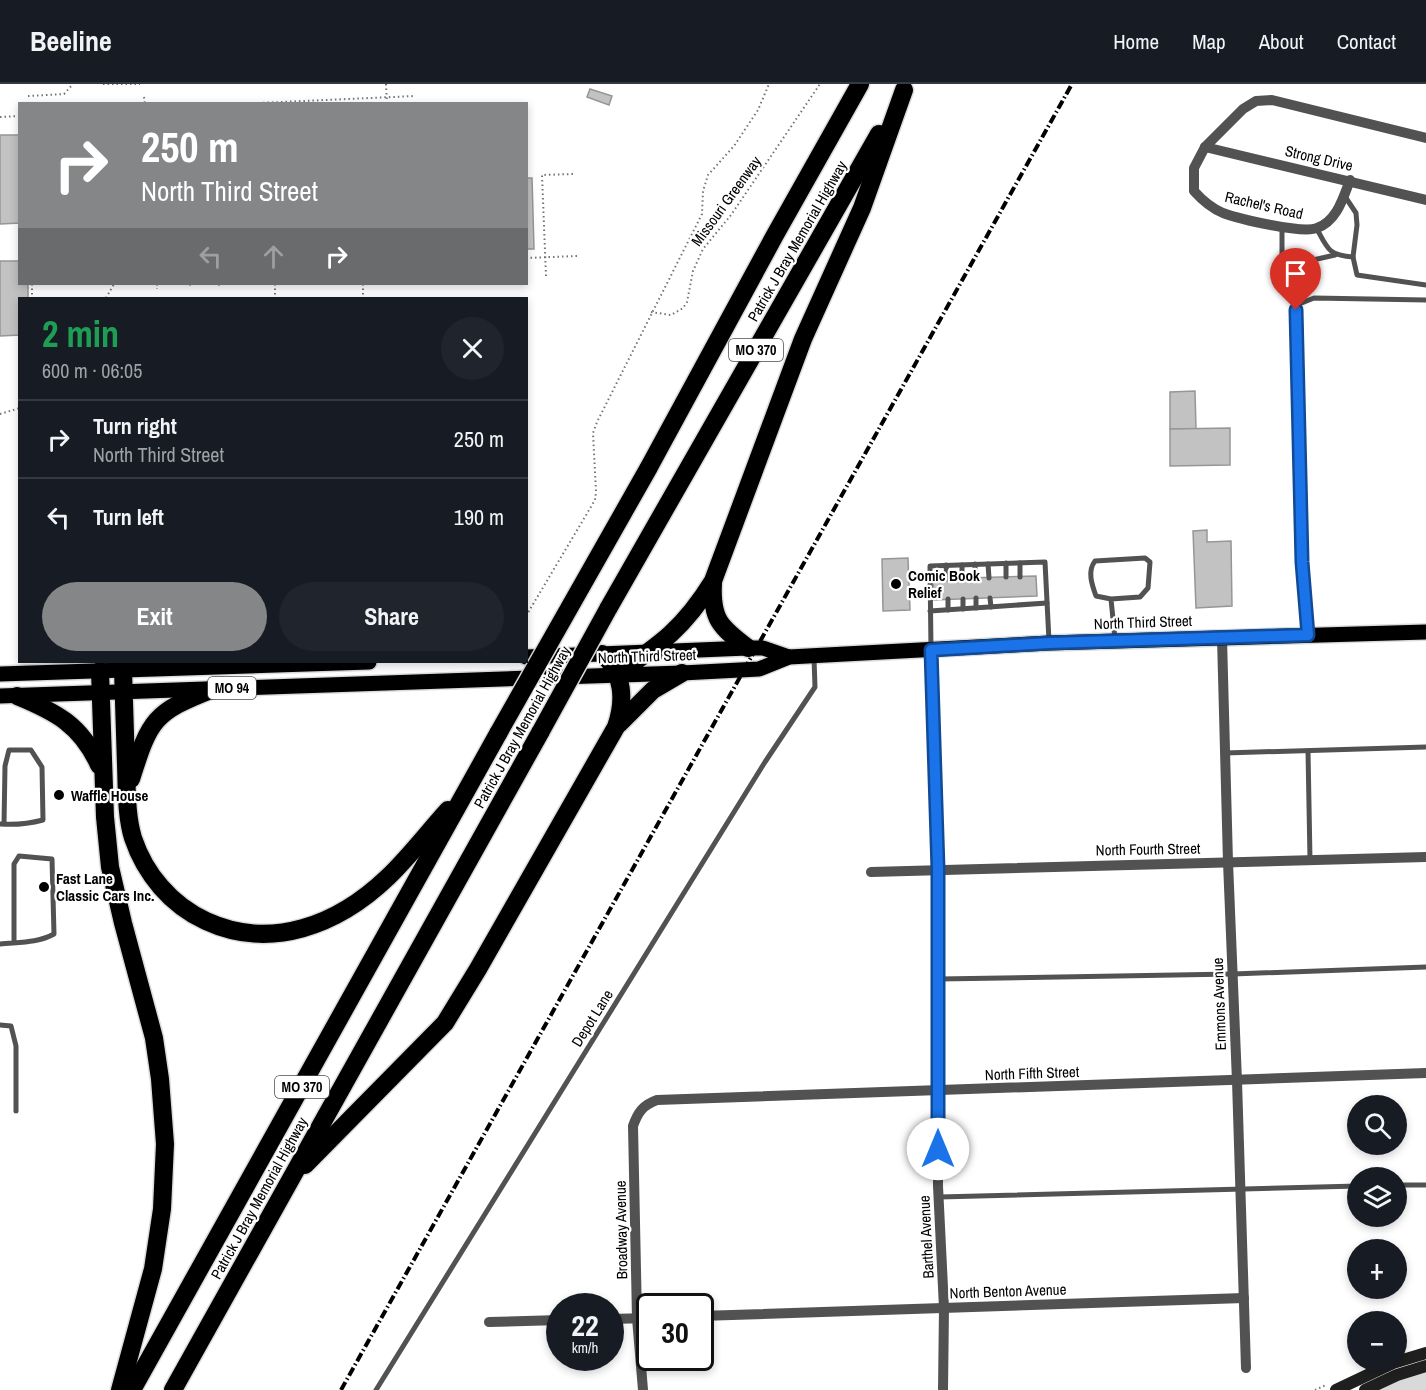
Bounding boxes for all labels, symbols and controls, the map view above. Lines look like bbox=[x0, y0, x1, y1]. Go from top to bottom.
text: Beeline bbox=[30, 22, 112, 60]
text: Home bbox=[1113, 27, 1159, 56]
text: Map bbox=[1192, 27, 1226, 56]
text: About bbox=[1259, 27, 1304, 56]
text: Contact bbox=[1337, 27, 1396, 56]
text: 250 m bbox=[141, 119, 239, 175]
icon: right bbox=[42, 126, 120, 204]
street label: Strong Drive bbox=[1283, 140, 1355, 176]
street label: Missouri Greenway bbox=[686, 151, 766, 250]
street label: Patrick J Bray Memorial Highway bbox=[742, 156, 852, 325]
text: North Third Street bbox=[141, 173, 318, 209]
street label: Rachel's Road bbox=[1223, 186, 1305, 224]
icon: left bbox=[194, 240, 227, 273]
icon: ahead bbox=[257, 240, 290, 273]
icon: right bbox=[320, 240, 353, 273]
pin bbox=[1270, 248, 1321, 310]
icon: arrive bbox=[1279, 257, 1312, 290]
text: 2 min bbox=[42, 310, 119, 358]
button: close bbox=[441, 317, 504, 380]
road number: MO 370 bbox=[729, 339, 783, 361]
text: 600 m · 06:05 bbox=[42, 357, 142, 384]
text: Turn right bbox=[93, 411, 177, 441]
icon: right bbox=[42, 423, 75, 456]
text: 250 m bbox=[454, 424, 504, 454]
text: North Third Street bbox=[93, 441, 224, 468]
icon: left bbox=[42, 501, 75, 534]
text: Turn left bbox=[93, 502, 164, 532]
text: 190 m bbox=[454, 502, 504, 532]
place label: Comic Book Relief bbox=[908, 565, 980, 603]
marker: Comic Book Relief bbox=[889, 577, 903, 591]
button: Exit bbox=[42, 582, 267, 651]
button: Share bbox=[279, 582, 504, 651]
street label: North Third Street bbox=[1094, 610, 1193, 634]
street label: Patrick J Bray Memorial Highway bbox=[469, 641, 576, 812]
street label: North Third Street bbox=[598, 644, 697, 668]
road number: MO 94 bbox=[208, 677, 256, 699]
place label: Waffle House bbox=[71, 785, 149, 806]
marker: Waffle House bbox=[52, 788, 66, 802]
street label: North Fourth Street bbox=[1095, 838, 1201, 860]
place label: Fast Lane Classic Cars Inc. bbox=[56, 868, 154, 906]
marker: Fast Lane Classic Cars Inc. bbox=[37, 880, 51, 894]
street label: Emmons Avenue bbox=[1207, 957, 1231, 1051]
street label: Depot Lane bbox=[566, 985, 618, 1051]
street label: North Fifth Street bbox=[984, 1061, 1080, 1085]
road number: MO 370 bbox=[275, 1076, 329, 1098]
map controls bbox=[1347, 1095, 1407, 1371]
button: search bbox=[1347, 1095, 1407, 1155]
street label: Patrick J Bray Memorial Highway bbox=[206, 1112, 313, 1283]
position arrow bbox=[906, 1117, 970, 1181]
button: layers bbox=[1347, 1167, 1407, 1227]
street label: Broadway Avenue bbox=[610, 1180, 632, 1280]
street label: Barthel Avenue bbox=[913, 1195, 939, 1279]
button: + bbox=[1347, 1239, 1407, 1299]
street label: North Benton Avenue bbox=[949, 1278, 1067, 1304]
speed limit sign: 30 bbox=[636, 1293, 714, 1371]
text: 22 bbox=[571, 1305, 599, 1345]
button: − bbox=[1347, 1311, 1407, 1371]
text: km/h bbox=[572, 1337, 598, 1358]

